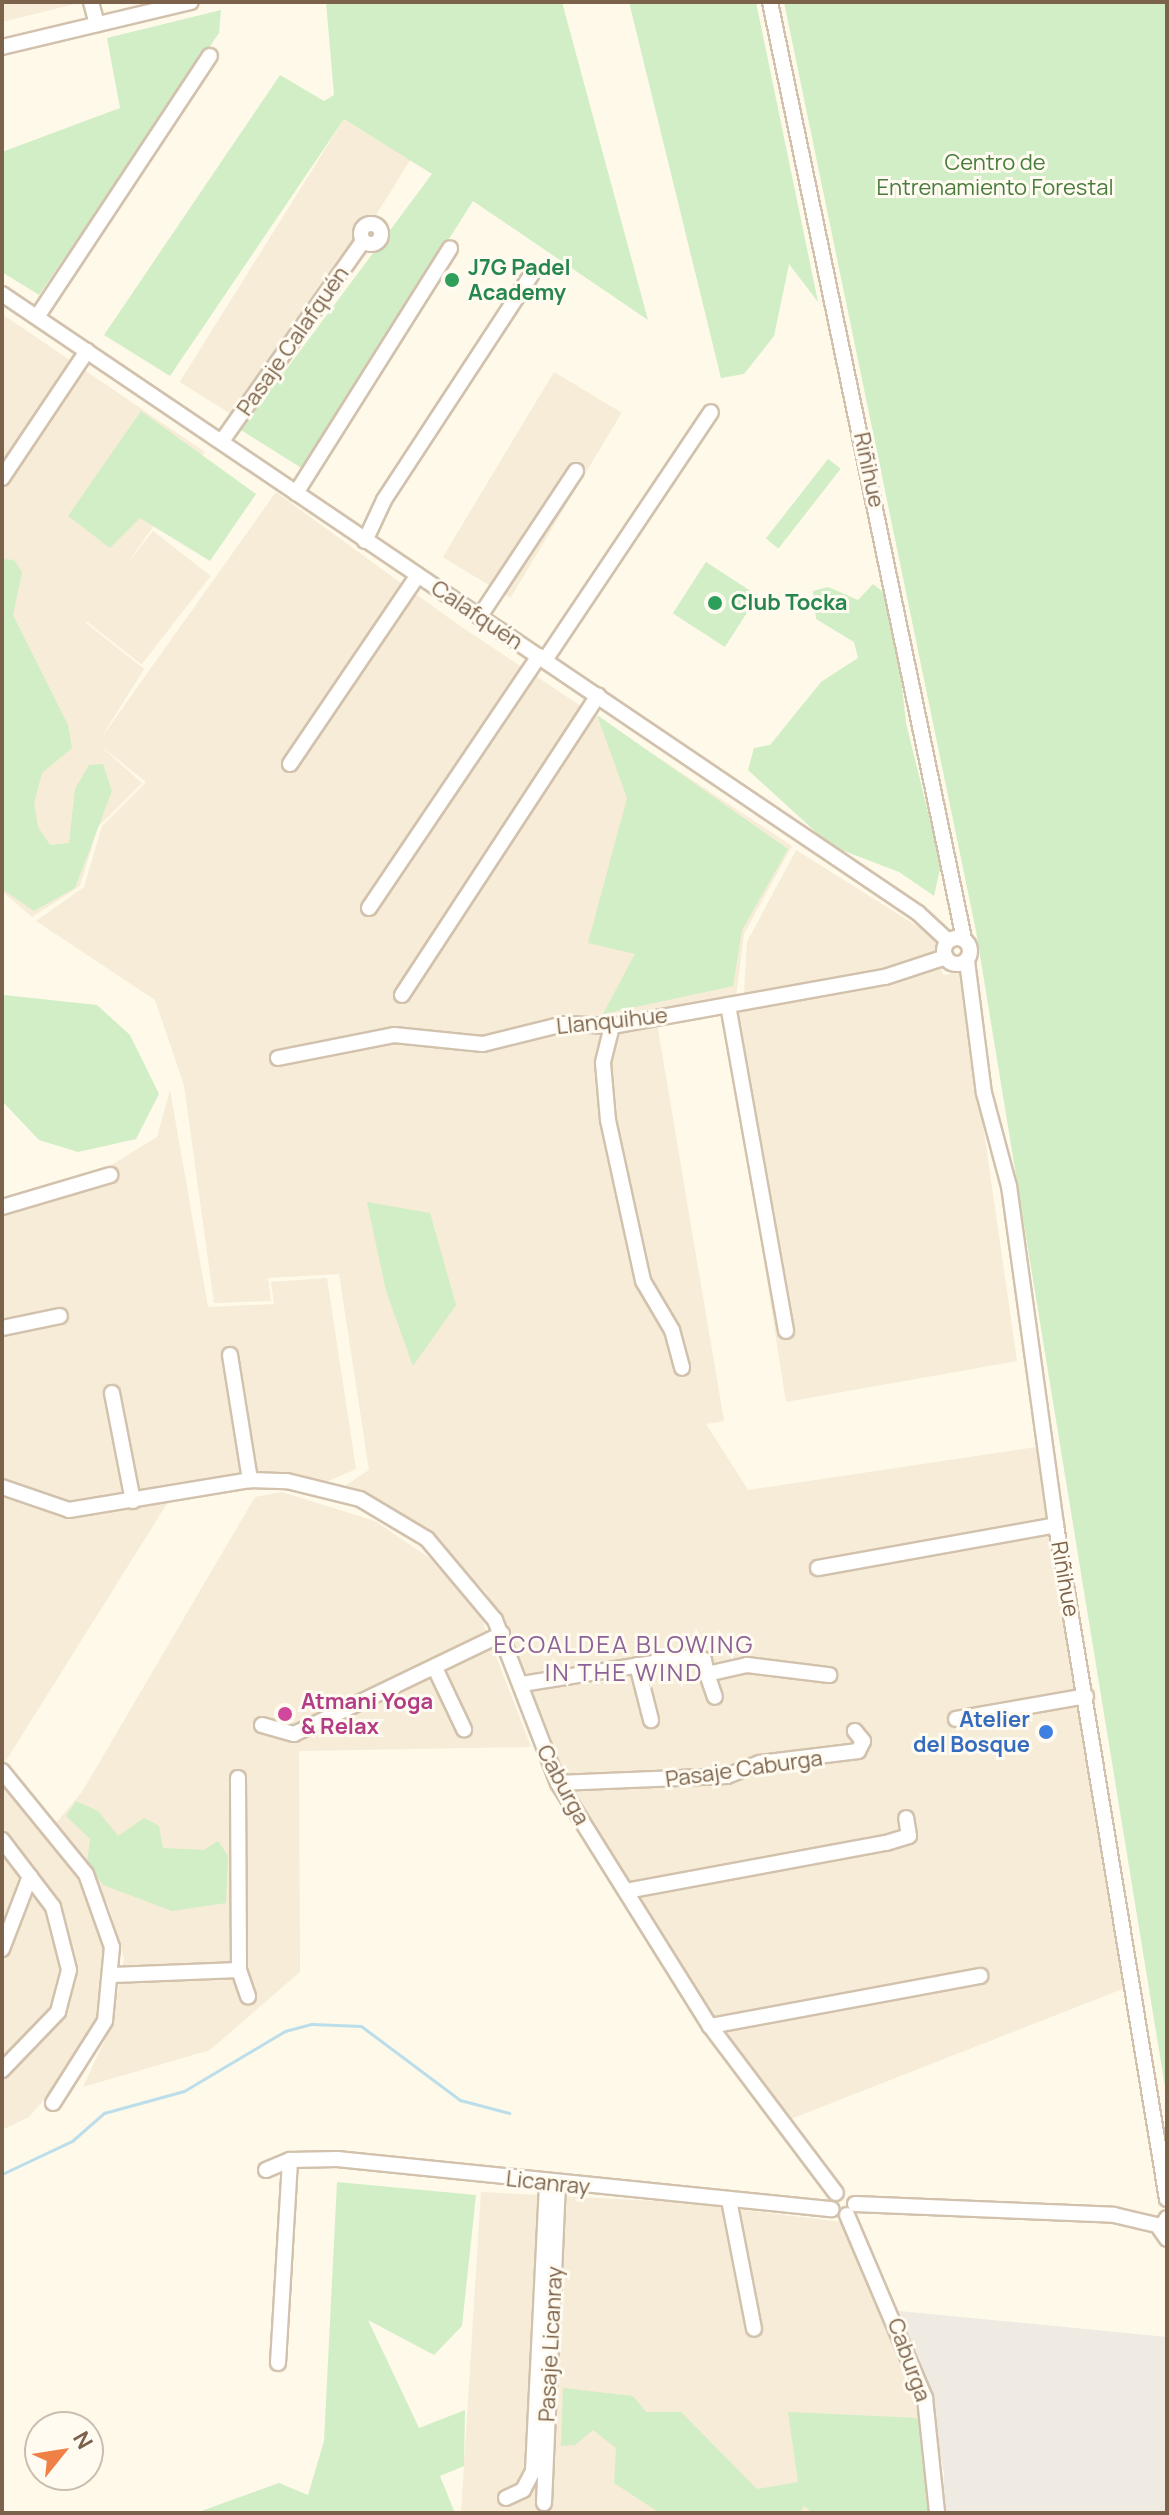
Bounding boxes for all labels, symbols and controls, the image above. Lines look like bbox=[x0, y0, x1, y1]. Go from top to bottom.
park label: Centro de Entrenamiento Forestal bbox=[876, 149, 1114, 200]
place label: J7G Padel Academy bbox=[468, 254, 571, 306]
street label: Pasaje Calafquén bbox=[232, 261, 354, 421]
marker: J7G Padel Academy bbox=[443, 271, 461, 289]
street label: Riñihue bbox=[848, 430, 890, 510]
street label: Calafquén bbox=[426, 575, 528, 655]
place label: Club Tocka bbox=[731, 590, 847, 616]
marker: Club Tocka bbox=[706, 594, 724, 612]
street label: Llanquihue bbox=[555, 1002, 669, 1040]
street label: Riñihue bbox=[1045, 1539, 1085, 1619]
district label: ECOALDEA BLOWING IN THE WIND bbox=[494, 1630, 754, 1686]
place label: Atmani Yoga & Relax bbox=[301, 1688, 433, 1740]
marker: Atmani Yoga & Relax bbox=[276, 1705, 294, 1723]
place label: Atelier del Bosque bbox=[913, 1706, 1030, 1758]
marker: Atelier del Bosque bbox=[1037, 1723, 1055, 1741]
street label: Caburga bbox=[531, 1740, 595, 1830]
street label: Pasaje Caburga bbox=[664, 1745, 824, 1793]
street label: Licanray bbox=[505, 2165, 591, 2201]
street label: Pasaje Licanray bbox=[534, 2265, 568, 2423]
street label: Caburga bbox=[882, 2315, 936, 2405]
north arrow bbox=[24, 2411, 104, 2491]
text: N bbox=[66, 2426, 100, 2454]

